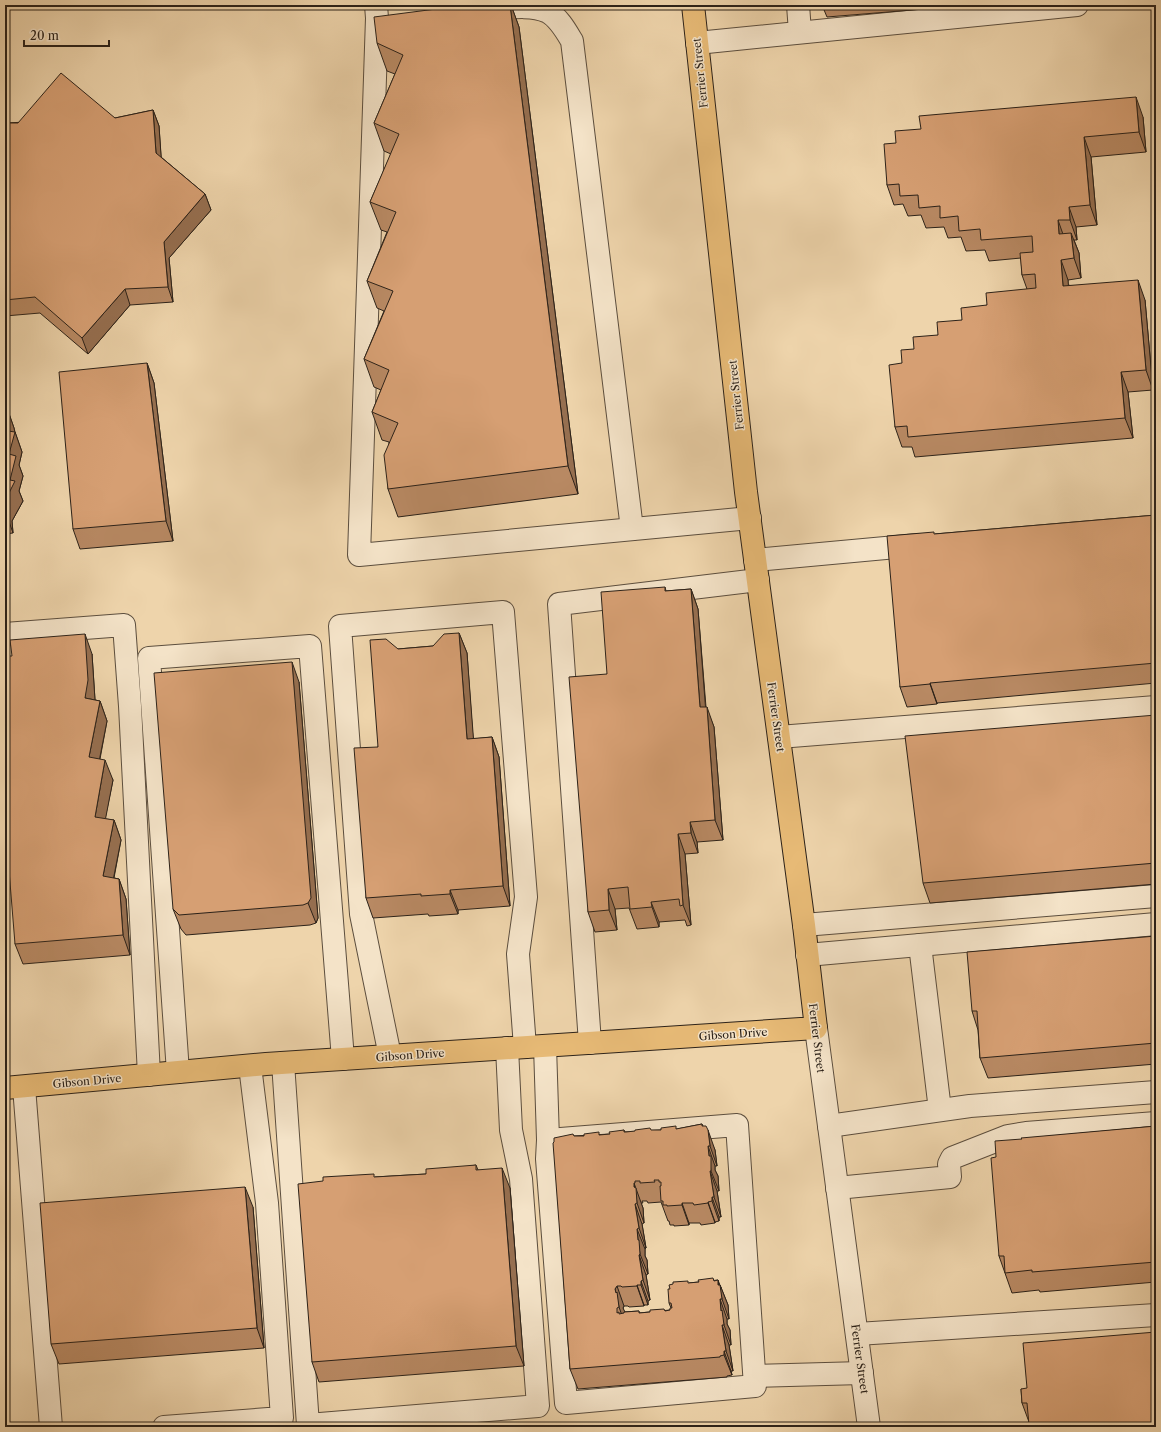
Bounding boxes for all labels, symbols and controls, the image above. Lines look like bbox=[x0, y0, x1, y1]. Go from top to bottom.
scale bar bbox=[24, 22, 109, 48]
text: 20 m bbox=[30, 28, 59, 43]
street label: Ferrier Street bbox=[689, 37, 711, 109]
street label: Ferrier Street bbox=[725, 359, 747, 431]
street label: Ferrier Street bbox=[764, 681, 788, 753]
street label: Ferrier Street bbox=[806, 1002, 828, 1074]
street label: Gibson Drive bbox=[698, 1025, 768, 1043]
street label: Gibson Drive bbox=[375, 1046, 445, 1064]
street label: Gibson Drive bbox=[52, 1071, 122, 1091]
street label: Ferrier Street bbox=[848, 1323, 872, 1395]

